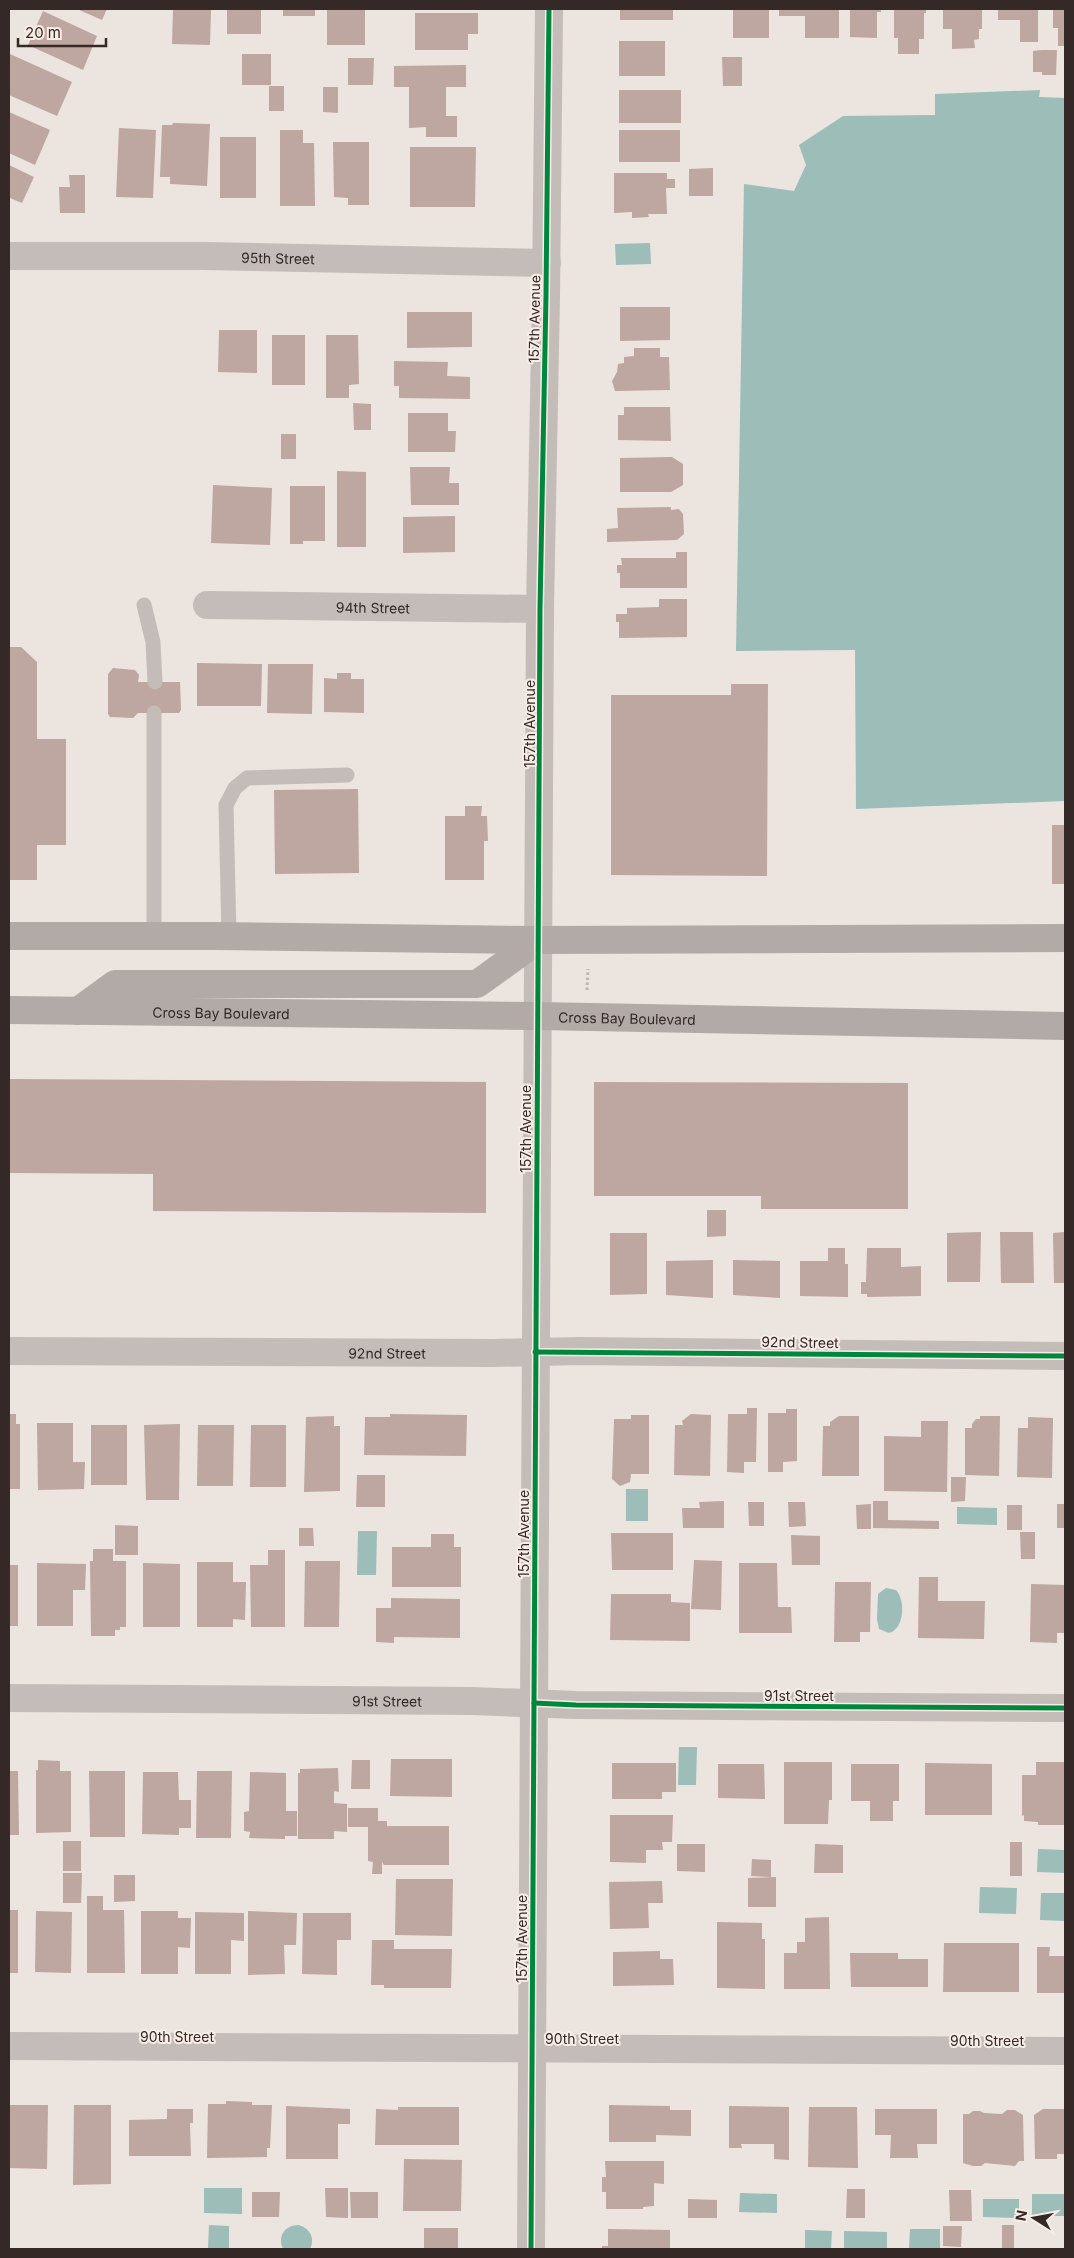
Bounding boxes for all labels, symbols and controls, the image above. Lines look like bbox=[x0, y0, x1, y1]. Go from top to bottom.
scale bar bbox=[18, 15, 105, 47]
text: 20 m bbox=[25, 23, 61, 42]
street label: 95th Street bbox=[241, 248, 315, 267]
street label: 157th Avenue bbox=[525, 275, 543, 363]
street label: 94th Street bbox=[336, 598, 411, 616]
street label: 157th Avenue bbox=[521, 680, 538, 768]
street label: Cross Bay Boulevard bbox=[152, 1003, 290, 1022]
street label: Cross Bay Boulevard bbox=[558, 1008, 696, 1028]
street label: 157th Avenue bbox=[517, 1085, 534, 1173]
street label: 92nd Street bbox=[761, 1333, 839, 1351]
street label: 92nd Street bbox=[348, 1344, 426, 1361]
street label: 157th Avenue bbox=[515, 1490, 532, 1578]
street label: 91st Street bbox=[764, 1687, 834, 1704]
street label: 91st Street bbox=[352, 1692, 422, 1709]
street label: 157th Avenue bbox=[513, 1895, 530, 1983]
street label: 90th Street bbox=[140, 2028, 214, 2045]
street label: 90th Street bbox=[545, 2030, 619, 2047]
street label: 90th Street bbox=[950, 2032, 1024, 2049]
north arrow bbox=[1009, 2193, 1059, 2243]
text: N bbox=[1011, 2209, 1030, 2222]

